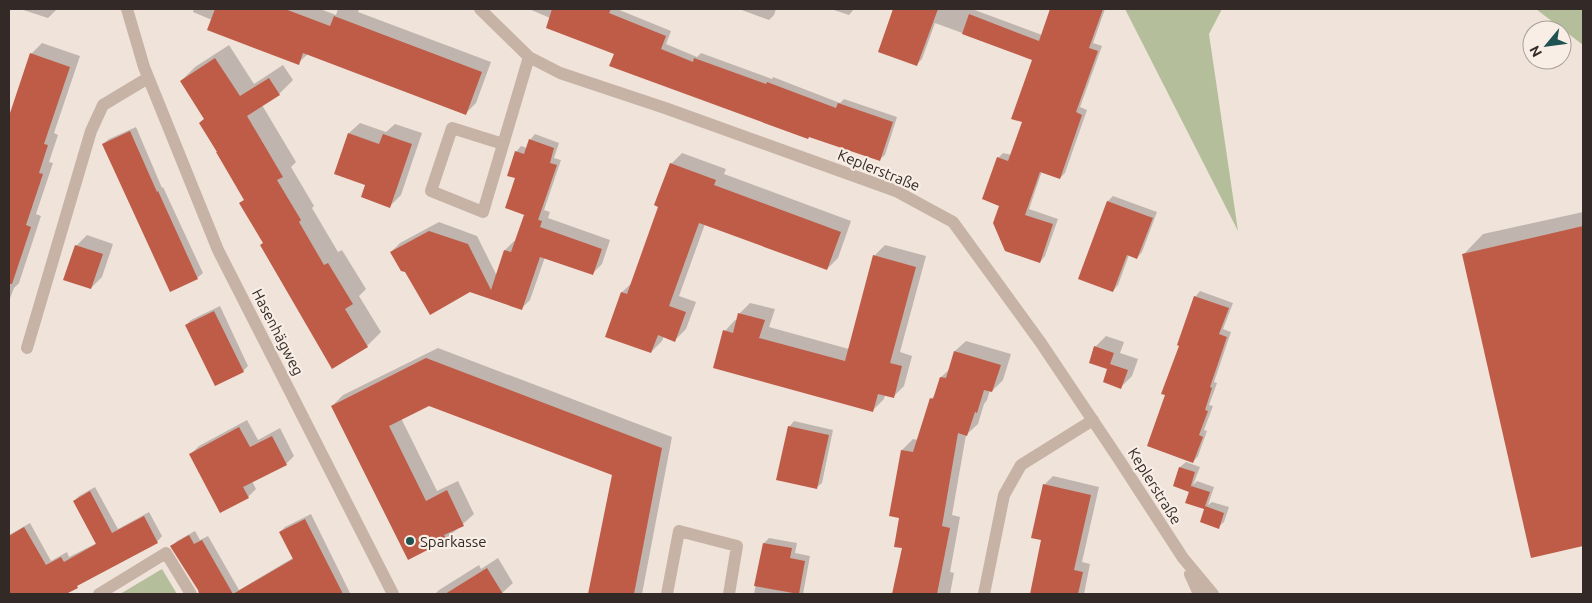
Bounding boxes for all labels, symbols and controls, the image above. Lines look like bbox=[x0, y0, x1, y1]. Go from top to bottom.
north arrow bbox=[1522, 20, 1572, 70]
text: N bbox=[1526, 43, 1545, 60]
street label: Keplerstraße bbox=[835, 146, 923, 194]
street label: Hasenhägweg bbox=[249, 286, 307, 378]
street label: Keplerstraße bbox=[1125, 445, 1185, 527]
place label: Sparkasse bbox=[420, 533, 487, 550]
marker: Sparkasse bbox=[404, 535, 416, 547]

